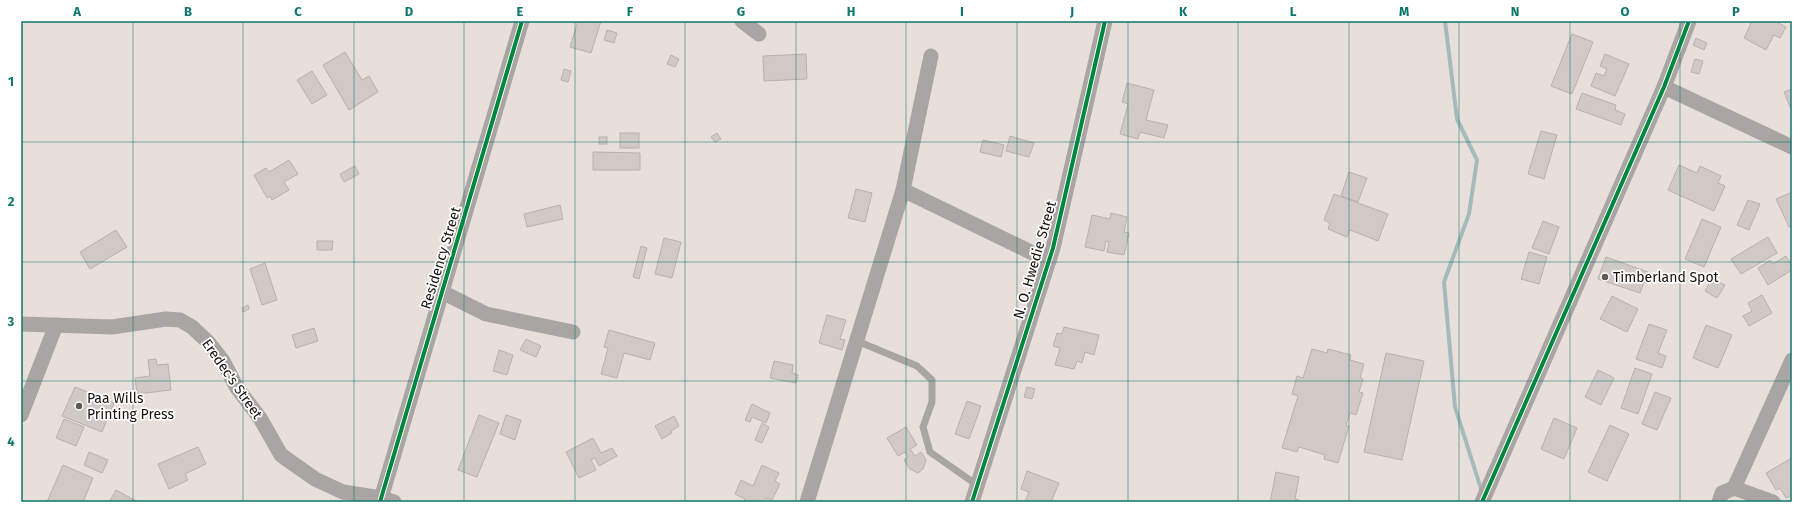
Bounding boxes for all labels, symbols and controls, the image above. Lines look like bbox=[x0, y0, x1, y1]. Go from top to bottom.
text: A bbox=[72, 4, 81, 19]
text: B bbox=[184, 4, 192, 19]
text: C bbox=[294, 4, 302, 19]
text: D bbox=[405, 4, 414, 19]
text: E bbox=[517, 4, 524, 19]
text: F bbox=[627, 4, 634, 19]
text: G bbox=[737, 4, 745, 19]
text: H bbox=[847, 4, 855, 19]
text: I bbox=[960, 4, 964, 19]
text: J bbox=[1069, 4, 1074, 19]
text: K bbox=[1179, 4, 1188, 19]
text: L bbox=[1290, 4, 1297, 19]
text: M bbox=[1399, 4, 1409, 19]
text: N bbox=[1511, 4, 1519, 19]
text: O bbox=[1621, 4, 1630, 19]
text: P bbox=[1732, 4, 1740, 19]
text: 1 bbox=[8, 74, 14, 89]
text: 2 bbox=[8, 194, 15, 209]
street label: N. O. Hwedie Street bbox=[1010, 198, 1060, 321]
street label: Residency Street bbox=[417, 204, 465, 311]
place label: Timberland Spot bbox=[1613, 269, 1720, 286]
marker: Timberland Spot bbox=[1600, 272, 1610, 282]
text: 3 bbox=[7, 314, 15, 329]
street label: Eredec's Street bbox=[198, 336, 266, 423]
place label: Paa Wills Printing Press bbox=[87, 390, 174, 423]
marker: Paa Wills Printing Press bbox=[74, 401, 84, 411]
text: 4 bbox=[7, 434, 15, 449]

